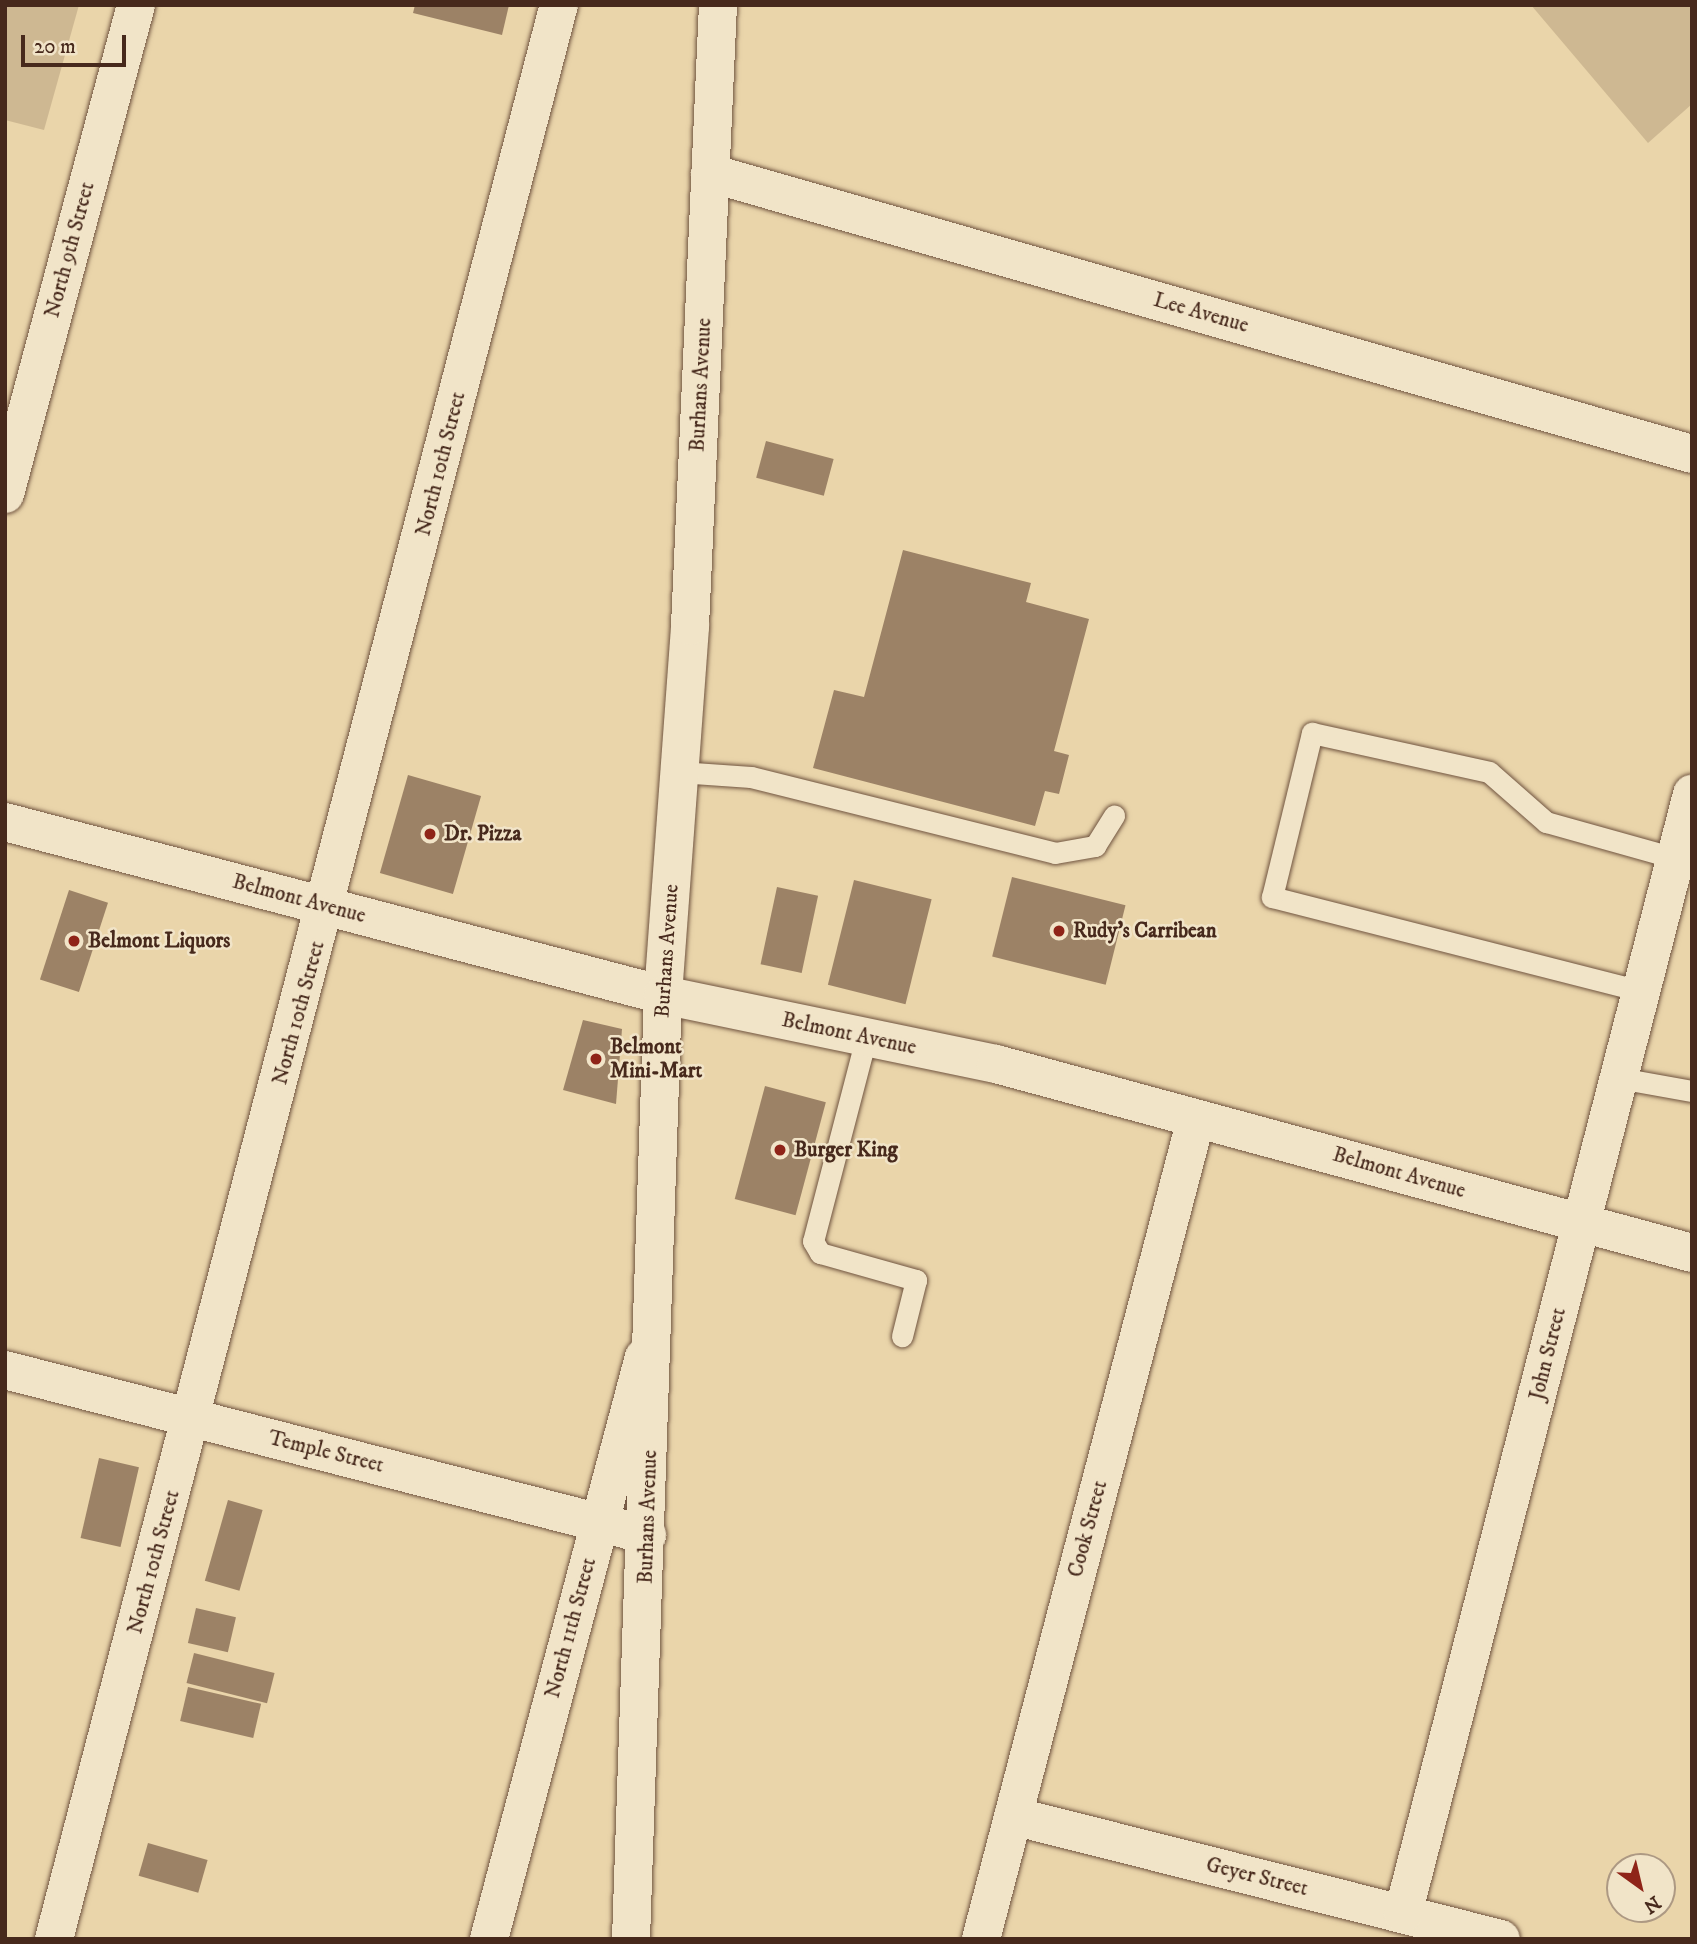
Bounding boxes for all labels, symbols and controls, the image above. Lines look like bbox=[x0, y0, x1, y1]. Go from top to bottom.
scale bar bbox=[24, 21, 130, 65]
text: 20 m bbox=[34, 34, 76, 60]
street label: North 9th Street bbox=[40, 179, 100, 321]
street label: Lee Avenue bbox=[1151, 287, 1251, 339]
street label: Burhans Avenue bbox=[685, 317, 717, 453]
street label: North 10th Street bbox=[411, 389, 471, 539]
place label: Dr. Pizza bbox=[444, 821, 521, 847]
marker: Dr. Pizza bbox=[422, 826, 438, 842]
street label: Belmont Avenue bbox=[230, 869, 368, 929]
street label: Burhans Avenue bbox=[650, 883, 684, 1019]
place label: Rudy's Carribean bbox=[1073, 918, 1217, 944]
marker: Rudy's Carribean bbox=[1051, 923, 1067, 939]
place label: Belmont Liquors bbox=[88, 928, 230, 954]
marker: Belmont Liquors bbox=[66, 933, 82, 949]
street label: North 10th Street bbox=[268, 938, 330, 1088]
street label: Belmont Avenue bbox=[779, 1007, 919, 1061]
place label: Belmont Mini-Mart bbox=[610, 1034, 702, 1084]
marker: Belmont Mini-Mart bbox=[588, 1051, 604, 1067]
place label: Burger King bbox=[794, 1137, 898, 1163]
marker: Burger King bbox=[772, 1142, 788, 1158]
street label: Belmont Avenue bbox=[1330, 1142, 1468, 1204]
street label: John Street bbox=[1524, 1305, 1572, 1403]
street label: Temple Street bbox=[266, 1426, 386, 1478]
street label: Burhans Avenue bbox=[633, 1450, 663, 1584]
street label: Cook Street bbox=[1063, 1478, 1113, 1580]
street label: North 10th Street bbox=[123, 1487, 185, 1637]
street label: North 11th Street bbox=[540, 1555, 602, 1701]
street label: Geyer Street bbox=[1203, 1852, 1311, 1902]
north arrow bbox=[1606, 1853, 1676, 1923]
text: N bbox=[1639, 1890, 1665, 1918]

